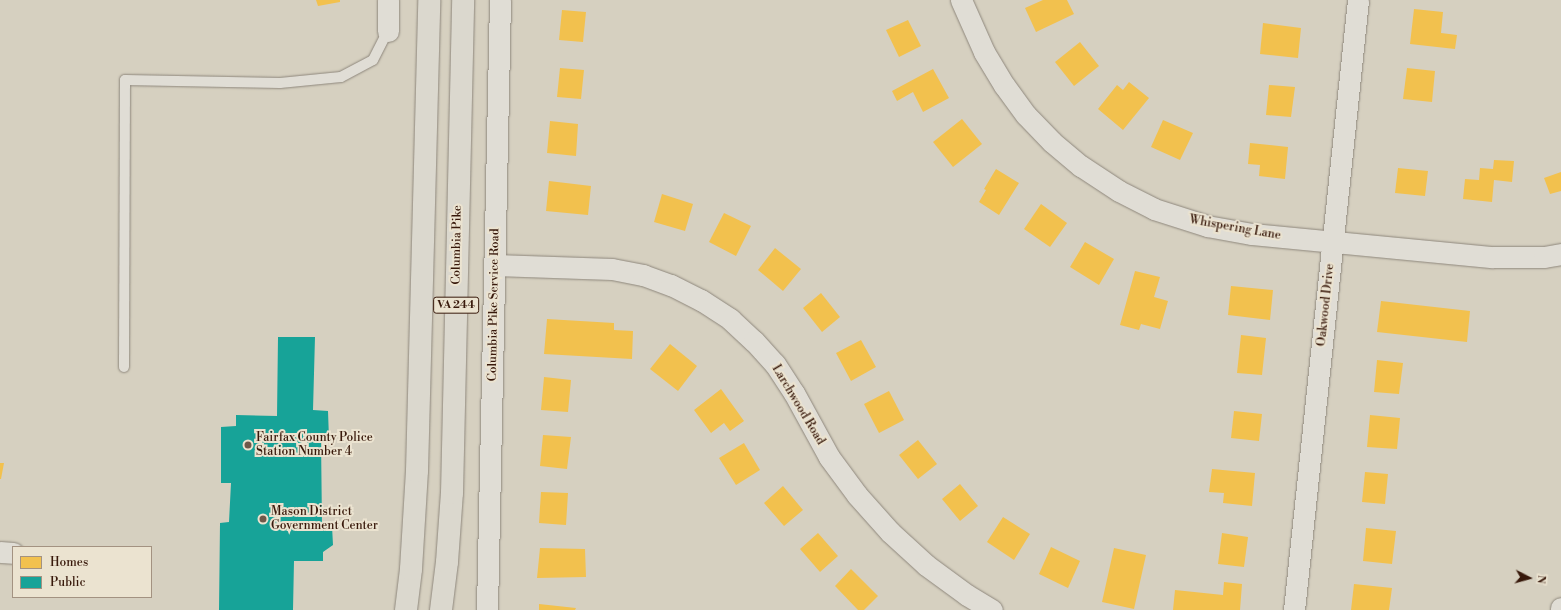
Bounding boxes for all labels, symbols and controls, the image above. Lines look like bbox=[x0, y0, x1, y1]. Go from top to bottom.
street label: Columbia Pike bbox=[449, 205, 465, 285]
street label: Whispering Lane bbox=[1188, 213, 1282, 243]
street label: Columbia Pike Service Road bbox=[485, 228, 503, 382]
street label: Oakwood Drive bbox=[1314, 263, 1338, 347]
road number: VA 244 bbox=[433, 296, 479, 314]
street label: Larchwood Road bbox=[768, 362, 828, 448]
place label: Fairfax County Police Station Number 4 bbox=[256, 431, 373, 459]
marker: Fairfax County Police Station Number 4 bbox=[243, 440, 253, 450]
place label: Mason District Government Center bbox=[271, 505, 378, 533]
marker: Mason District Government Center bbox=[258, 514, 268, 524]
legend bbox=[12, 546, 152, 598]
text: Homes bbox=[50, 555, 88, 570]
north arrow bbox=[1509, 558, 1549, 598]
text: N bbox=[1534, 574, 1548, 584]
text: Public bbox=[50, 575, 86, 590]

